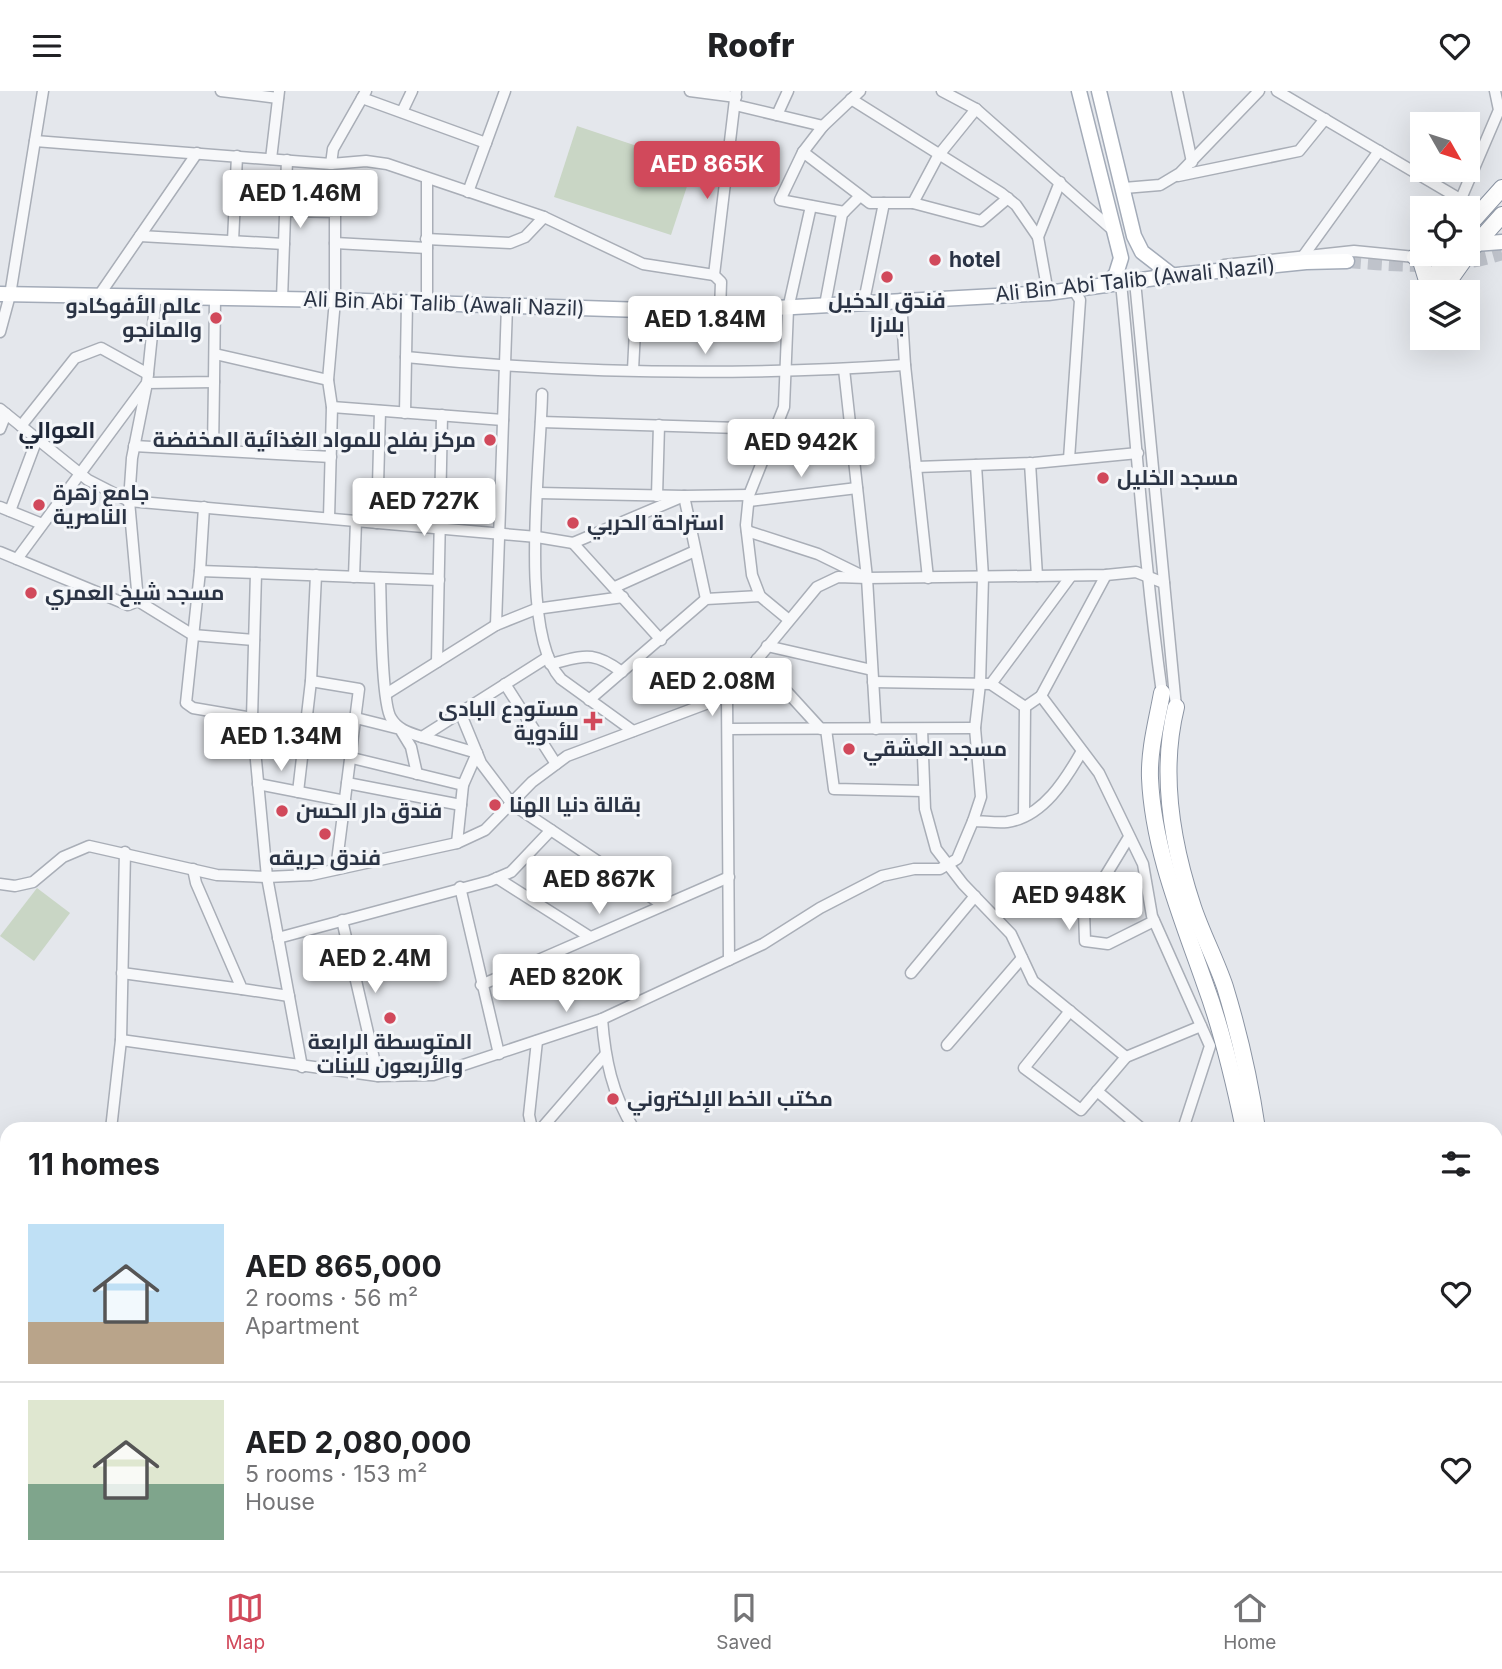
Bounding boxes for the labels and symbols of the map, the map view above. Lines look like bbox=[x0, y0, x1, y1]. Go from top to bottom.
north arrow bbox=[1410, 112, 1480, 182]
pin: AED 865K bbox=[635, 141, 779, 201]
pin: AED 1.46M bbox=[220, 171, 380, 230]
place label: hotel bbox=[949, 247, 1001, 272]
marker: hotel bbox=[927, 252, 943, 268]
street label: Ali Bin Abi Talib (Awali Nazil) bbox=[994, 252, 1276, 307]
marker: فندق الدخيل بلازا bbox=[879, 269, 895, 285]
street label: Ali Bin Abi Talib (Awali Nazil) bbox=[303, 286, 585, 321]
place label: فندق الدخيل بلازا bbox=[828, 288, 946, 337]
place label: عالم الأفوكادو والمانجو bbox=[66, 293, 202, 343]
pin: AED 1.84M bbox=[625, 296, 785, 356]
marker: عالم الأفوكادو والمانجو bbox=[208, 310, 224, 326]
district label: العوالي bbox=[19, 416, 95, 449]
pin: AED 942K bbox=[729, 419, 873, 479]
place label: مركز بفلح للمواد الغذائية المخفضة bbox=[153, 427, 476, 454]
marker: مركز بفلح للمواد الغذائية المخفضة bbox=[482, 432, 498, 448]
place label: مسجد الخليل bbox=[1117, 465, 1238, 490]
marker: مسجد الخليل bbox=[1095, 470, 1111, 486]
pin: AED 727K bbox=[352, 479, 496, 538]
place label: جامع زهرة الناصرية bbox=[53, 480, 149, 529]
marker: جامع زهرة الناصرية bbox=[31, 497, 47, 513]
place label: استراحة الحربي bbox=[587, 510, 725, 540]
marker: استراحة الحربي bbox=[565, 515, 581, 531]
place label: مسجد شيخ العمري bbox=[45, 580, 224, 610]
marker: مسجد شيخ العمري bbox=[23, 585, 39, 601]
pin: AED 2.08M bbox=[632, 659, 792, 718]
place label: مستودع البادى للأدوية bbox=[438, 696, 579, 746]
pin: AED 1.34M bbox=[201, 713, 361, 773]
marker: مستودع البادى للأدوية bbox=[585, 713, 601, 729]
place label: مسجد العشقي bbox=[863, 736, 1007, 766]
marker: مسجد العشقي bbox=[841, 741, 857, 757]
place label: بقالة دنيا الهنا bbox=[509, 792, 641, 818]
marker: بقالة دنيا الهنا bbox=[487, 797, 503, 813]
place label: فندق دار الحسن bbox=[296, 798, 442, 824]
marker: فندق دار الحسن bbox=[274, 803, 290, 819]
marker: فندق حريقه bbox=[317, 826, 333, 842]
place label: فندق حريقه bbox=[269, 845, 381, 871]
pin: AED 867K bbox=[527, 857, 671, 916]
pin: AED 948K bbox=[997, 873, 1141, 932]
pin: AED 2.4M bbox=[303, 935, 447, 995]
pin: AED 820K bbox=[494, 955, 638, 1014]
marker: المتوسطة الرابعة والأربعون للبنات bbox=[382, 1010, 398, 1026]
place label: المتوسطة الرابعة والأربعون للبنات bbox=[308, 1029, 472, 1079]
place label: مكتب الخط الإلكتروني bbox=[627, 1086, 833, 1116]
marker: مكتب الخط الإلكتروني bbox=[605, 1091, 621, 1107]

